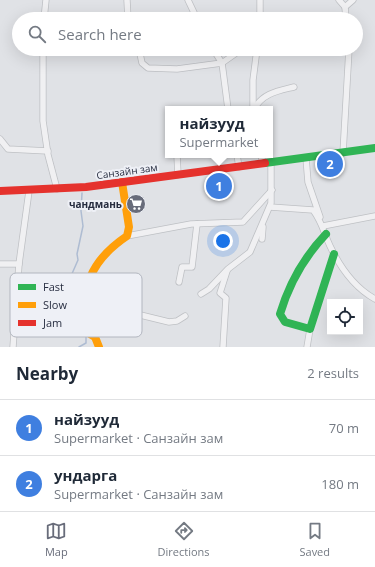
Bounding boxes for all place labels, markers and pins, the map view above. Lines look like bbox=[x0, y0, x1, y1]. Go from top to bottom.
pin: 2 bbox=[317, 149, 343, 179]
pin: 1 bbox=[206, 171, 232, 201]
supermarket icon: чандмань bbox=[125, 193, 147, 215]
place label: чандмань bbox=[69, 197, 122, 211]

